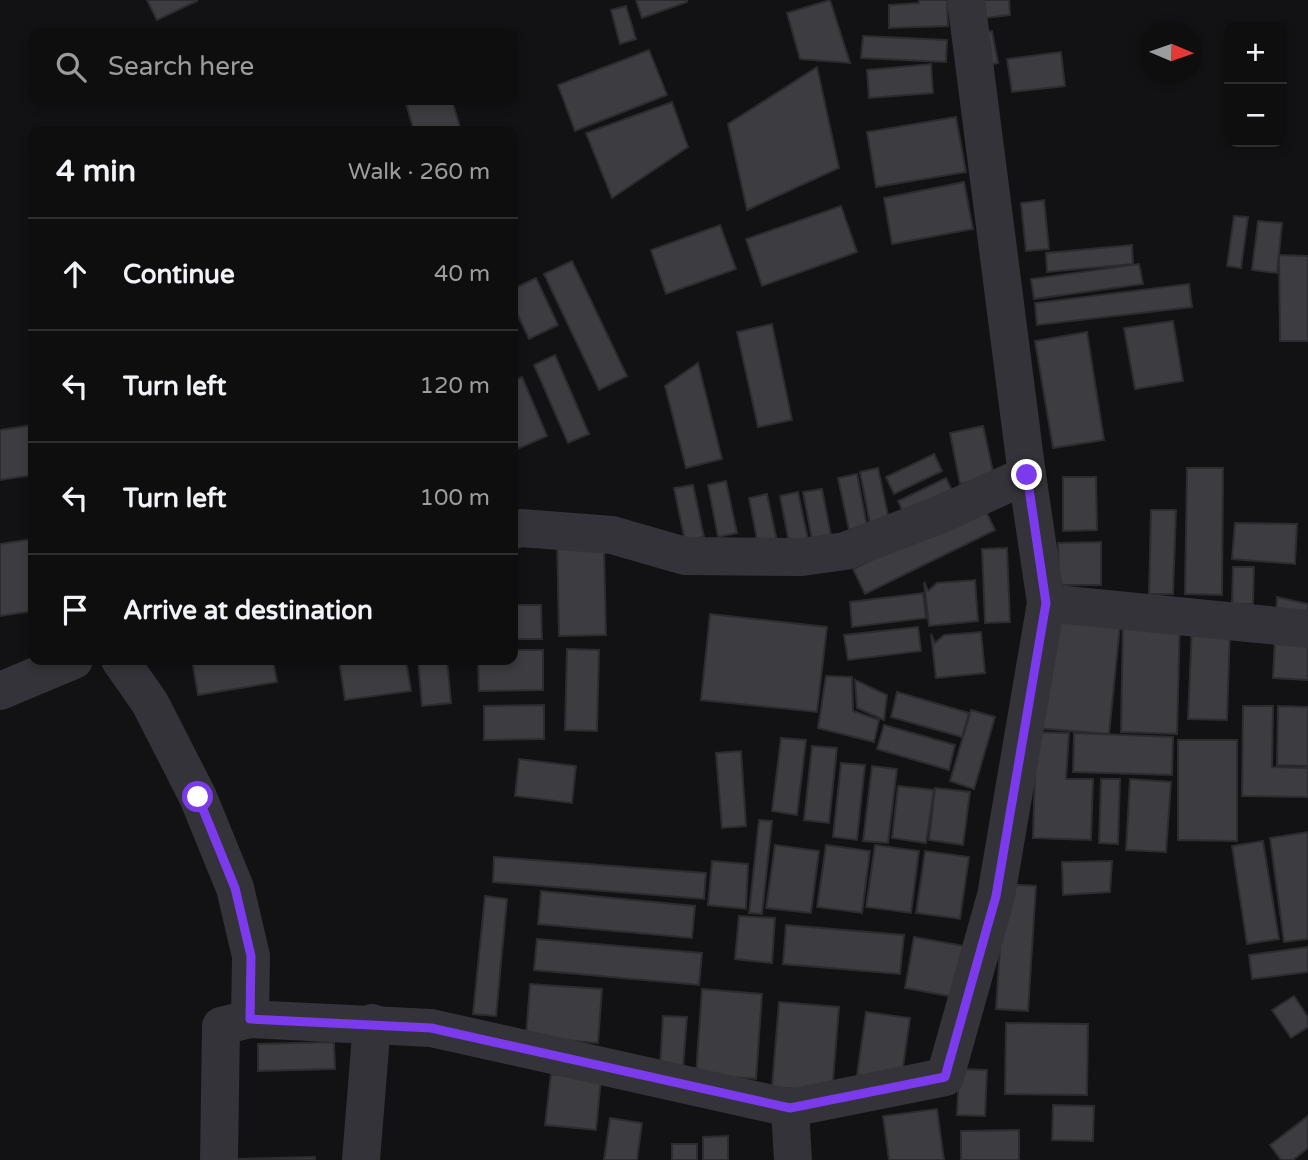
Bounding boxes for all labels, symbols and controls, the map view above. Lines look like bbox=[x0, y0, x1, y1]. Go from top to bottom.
north arrow bbox=[1140, 21, 1203, 84]
map controls bbox=[1224, 21, 1287, 147]
button: + bbox=[1224, 21, 1287, 84]
search box bbox=[28, 28, 518, 105]
icon: search bbox=[52, 48, 90, 86]
text: Search here bbox=[108, 51, 254, 82]
button: − bbox=[1224, 84, 1287, 147]
text: 4 min bbox=[56, 153, 136, 190]
text: Walk · 260 m bbox=[348, 158, 490, 186]
icon: ahead bbox=[56, 255, 94, 293]
text: Continue bbox=[123, 259, 235, 290]
text: 40 m bbox=[434, 260, 490, 288]
icon: left bbox=[56, 367, 94, 405]
text: Turn left bbox=[123, 371, 226, 402]
text: 120 m bbox=[420, 372, 490, 400]
route end bbox=[1011, 459, 1042, 490]
icon: left bbox=[56, 479, 94, 517]
text: Turn left bbox=[123, 483, 226, 514]
text: 100 m bbox=[420, 484, 490, 512]
icon: arrive bbox=[56, 591, 94, 629]
text: Arrive at destination bbox=[123, 595, 373, 626]
route start bbox=[182, 781, 213, 812]

